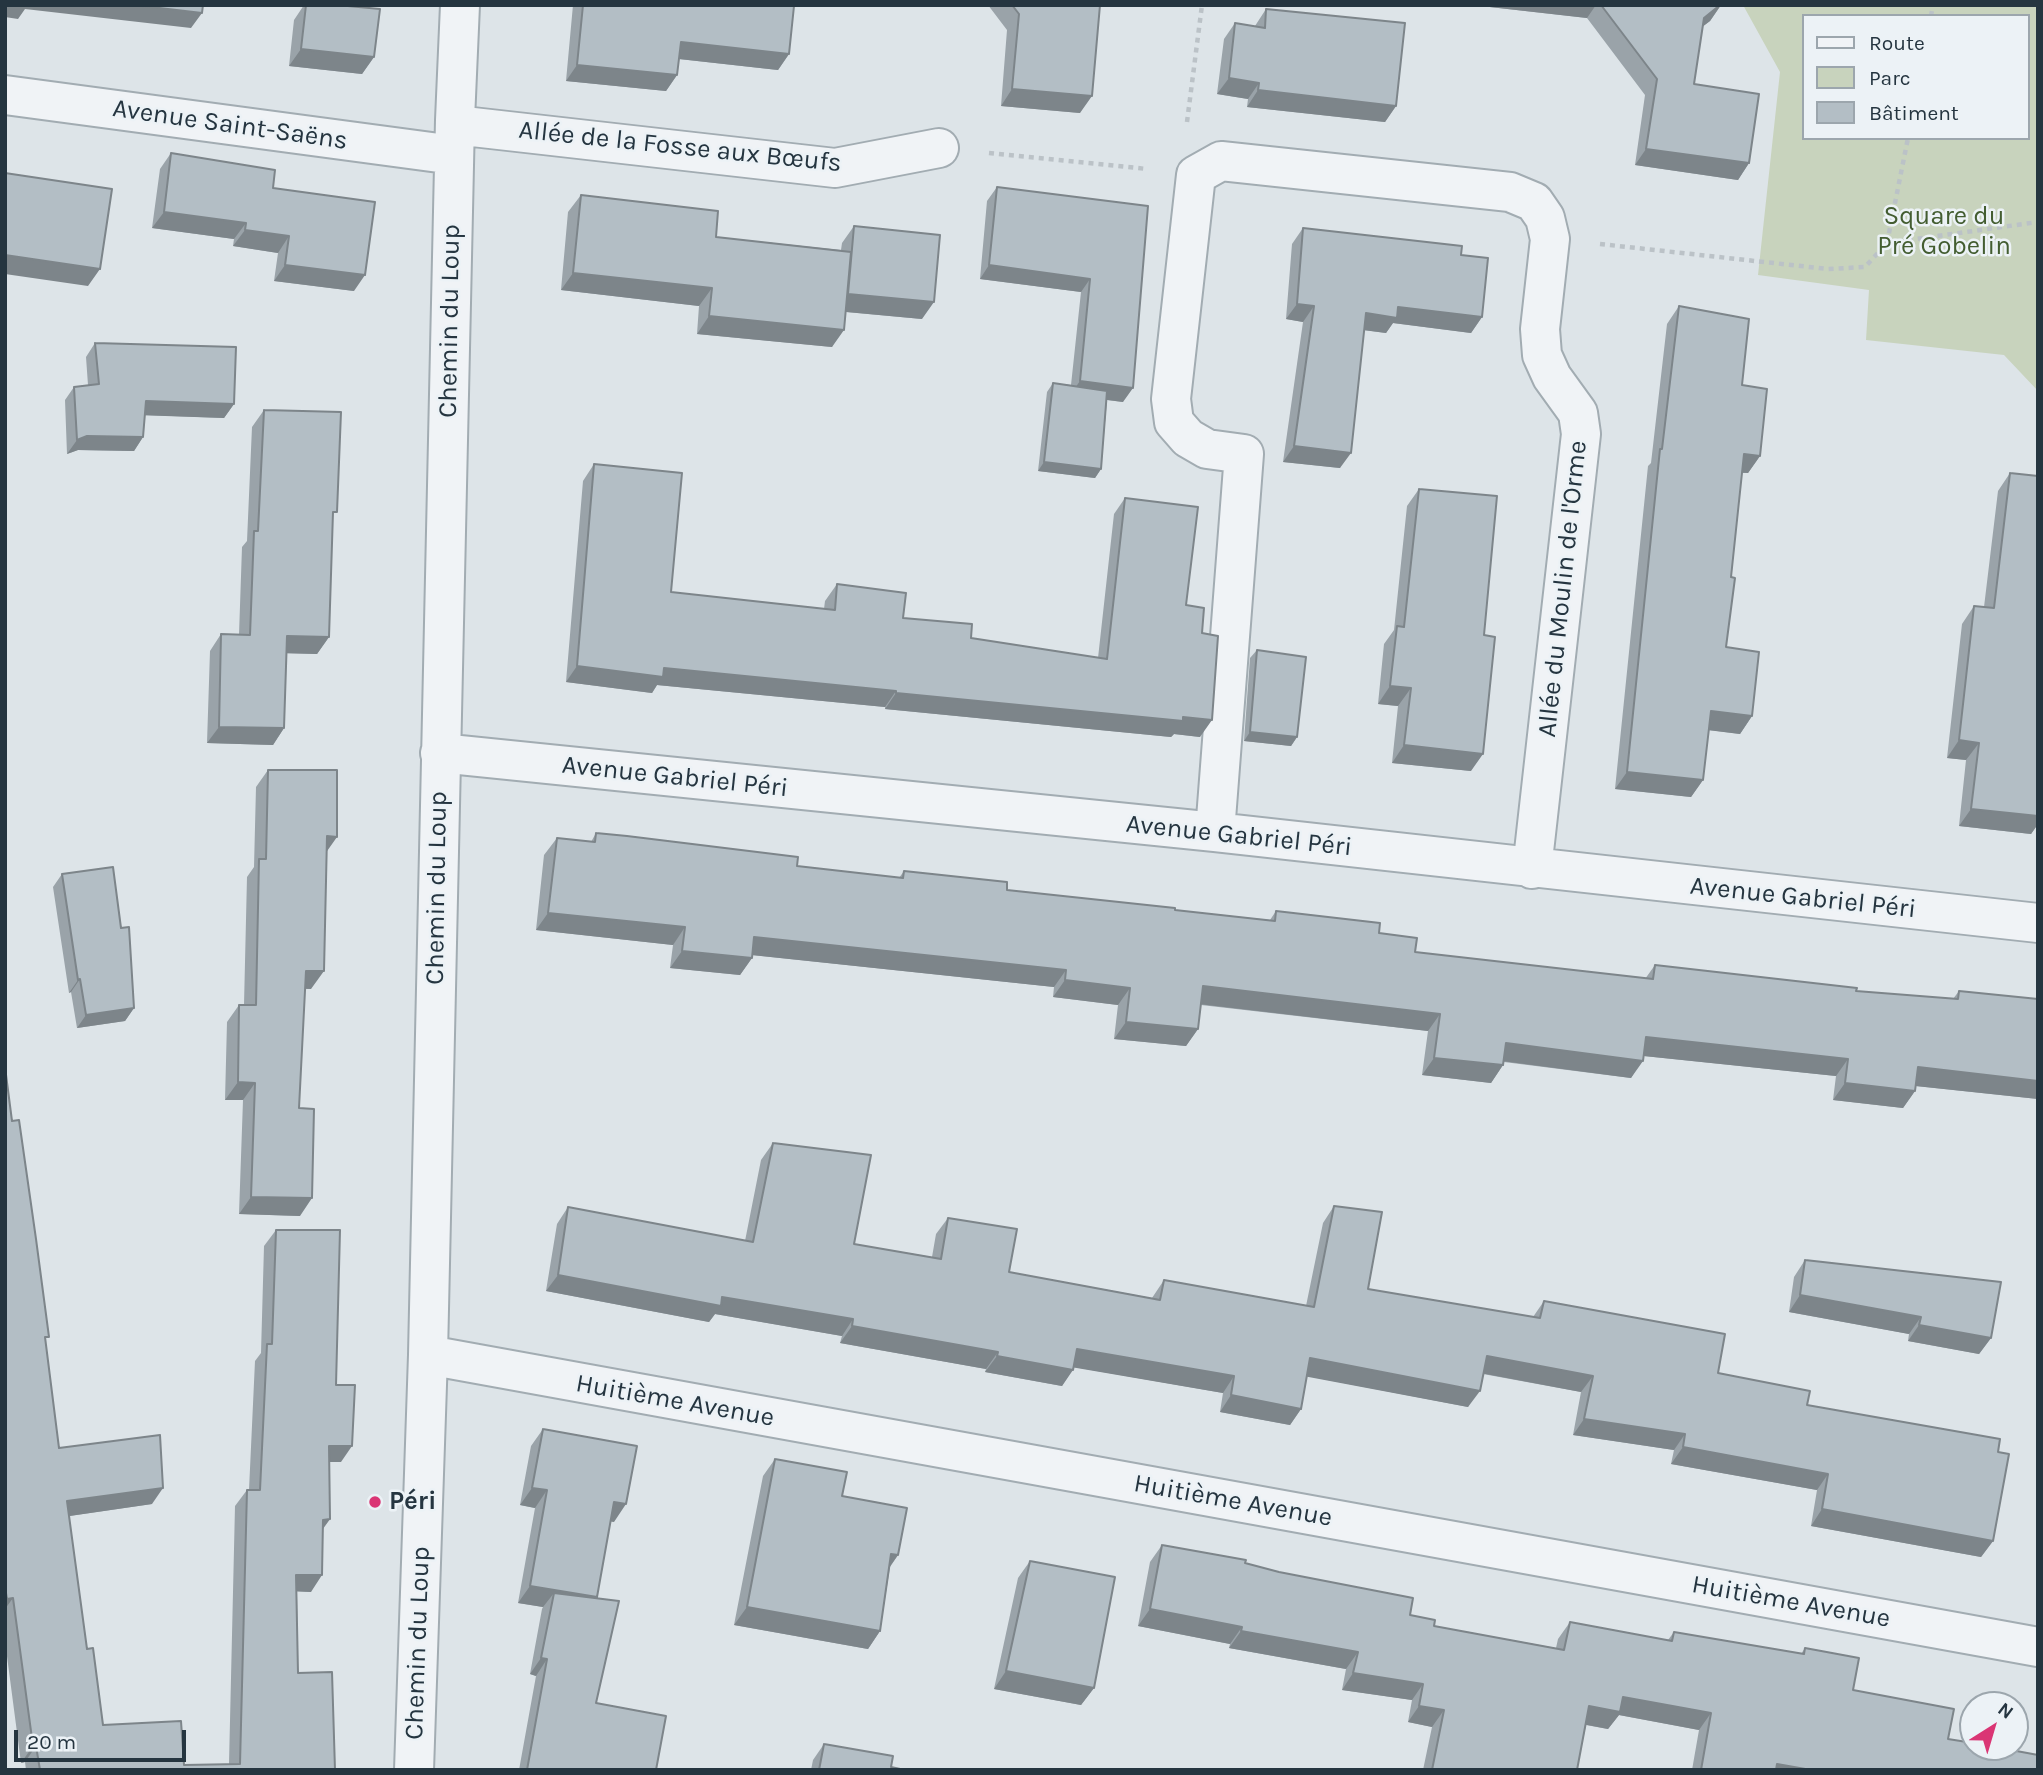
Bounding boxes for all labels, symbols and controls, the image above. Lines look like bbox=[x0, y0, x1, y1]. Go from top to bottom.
legend bbox=[1801, 14, 2029, 140]
text: Route bbox=[1869, 31, 1925, 55]
text: Parc bbox=[1869, 66, 1911, 90]
street label: Avenue Saint-Saëns bbox=[111, 93, 349, 157]
text: Bâtiment bbox=[1869, 101, 1959, 125]
street label: Allée de la Fosse aux Bœufs bbox=[517, 115, 843, 179]
park label: Square du Pré Gobelin bbox=[1877, 201, 2011, 262]
street label: Chemin du Loup bbox=[433, 224, 467, 418]
street label: Allée du Moulin de l'Orme bbox=[1532, 439, 1594, 739]
street label: Avenue Gabriel Péri bbox=[560, 750, 790, 804]
street label: Chemin du Loup bbox=[420, 791, 454, 985]
street label: Avenue Gabriel Péri bbox=[1124, 809, 1354, 863]
street label: Avenue Gabriel Péri bbox=[1688, 871, 1918, 925]
street label: Huitième Avenue bbox=[573, 1368, 777, 1434]
street label: Huitième Avenue bbox=[1131, 1468, 1335, 1534]
place label: Péri bbox=[389, 1486, 437, 1518]
marker: Péri bbox=[367, 1494, 383, 1510]
street label: Chemin du Loup bbox=[399, 1546, 437, 1740]
street label: Huitième Avenue bbox=[1689, 1569, 1893, 1635]
north arrow bbox=[1959, 1691, 2029, 1761]
text: N bbox=[1993, 1698, 2017, 1724]
scale bar bbox=[18, 1716, 189, 1760]
text: 20 m bbox=[27, 1730, 76, 1754]

